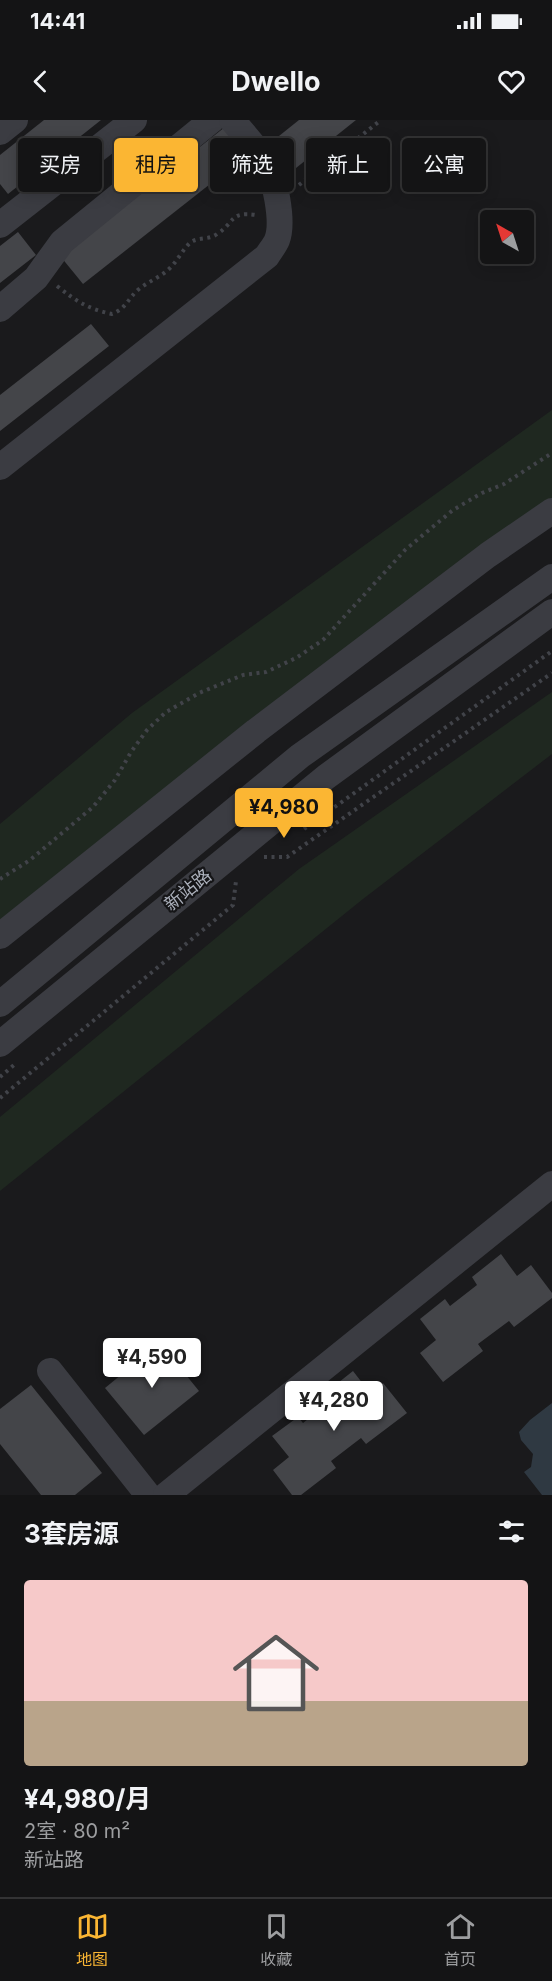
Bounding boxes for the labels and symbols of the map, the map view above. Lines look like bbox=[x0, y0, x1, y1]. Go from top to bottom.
north arrow bbox=[480, 210, 534, 264]
pin: ¥4,980 bbox=[235, 788, 333, 839]
street label: 新站路 bbox=[160, 864, 215, 915]
pin: ¥4,590 bbox=[103, 1338, 201, 1389]
pin: ¥4,280 bbox=[285, 1381, 383, 1432]

